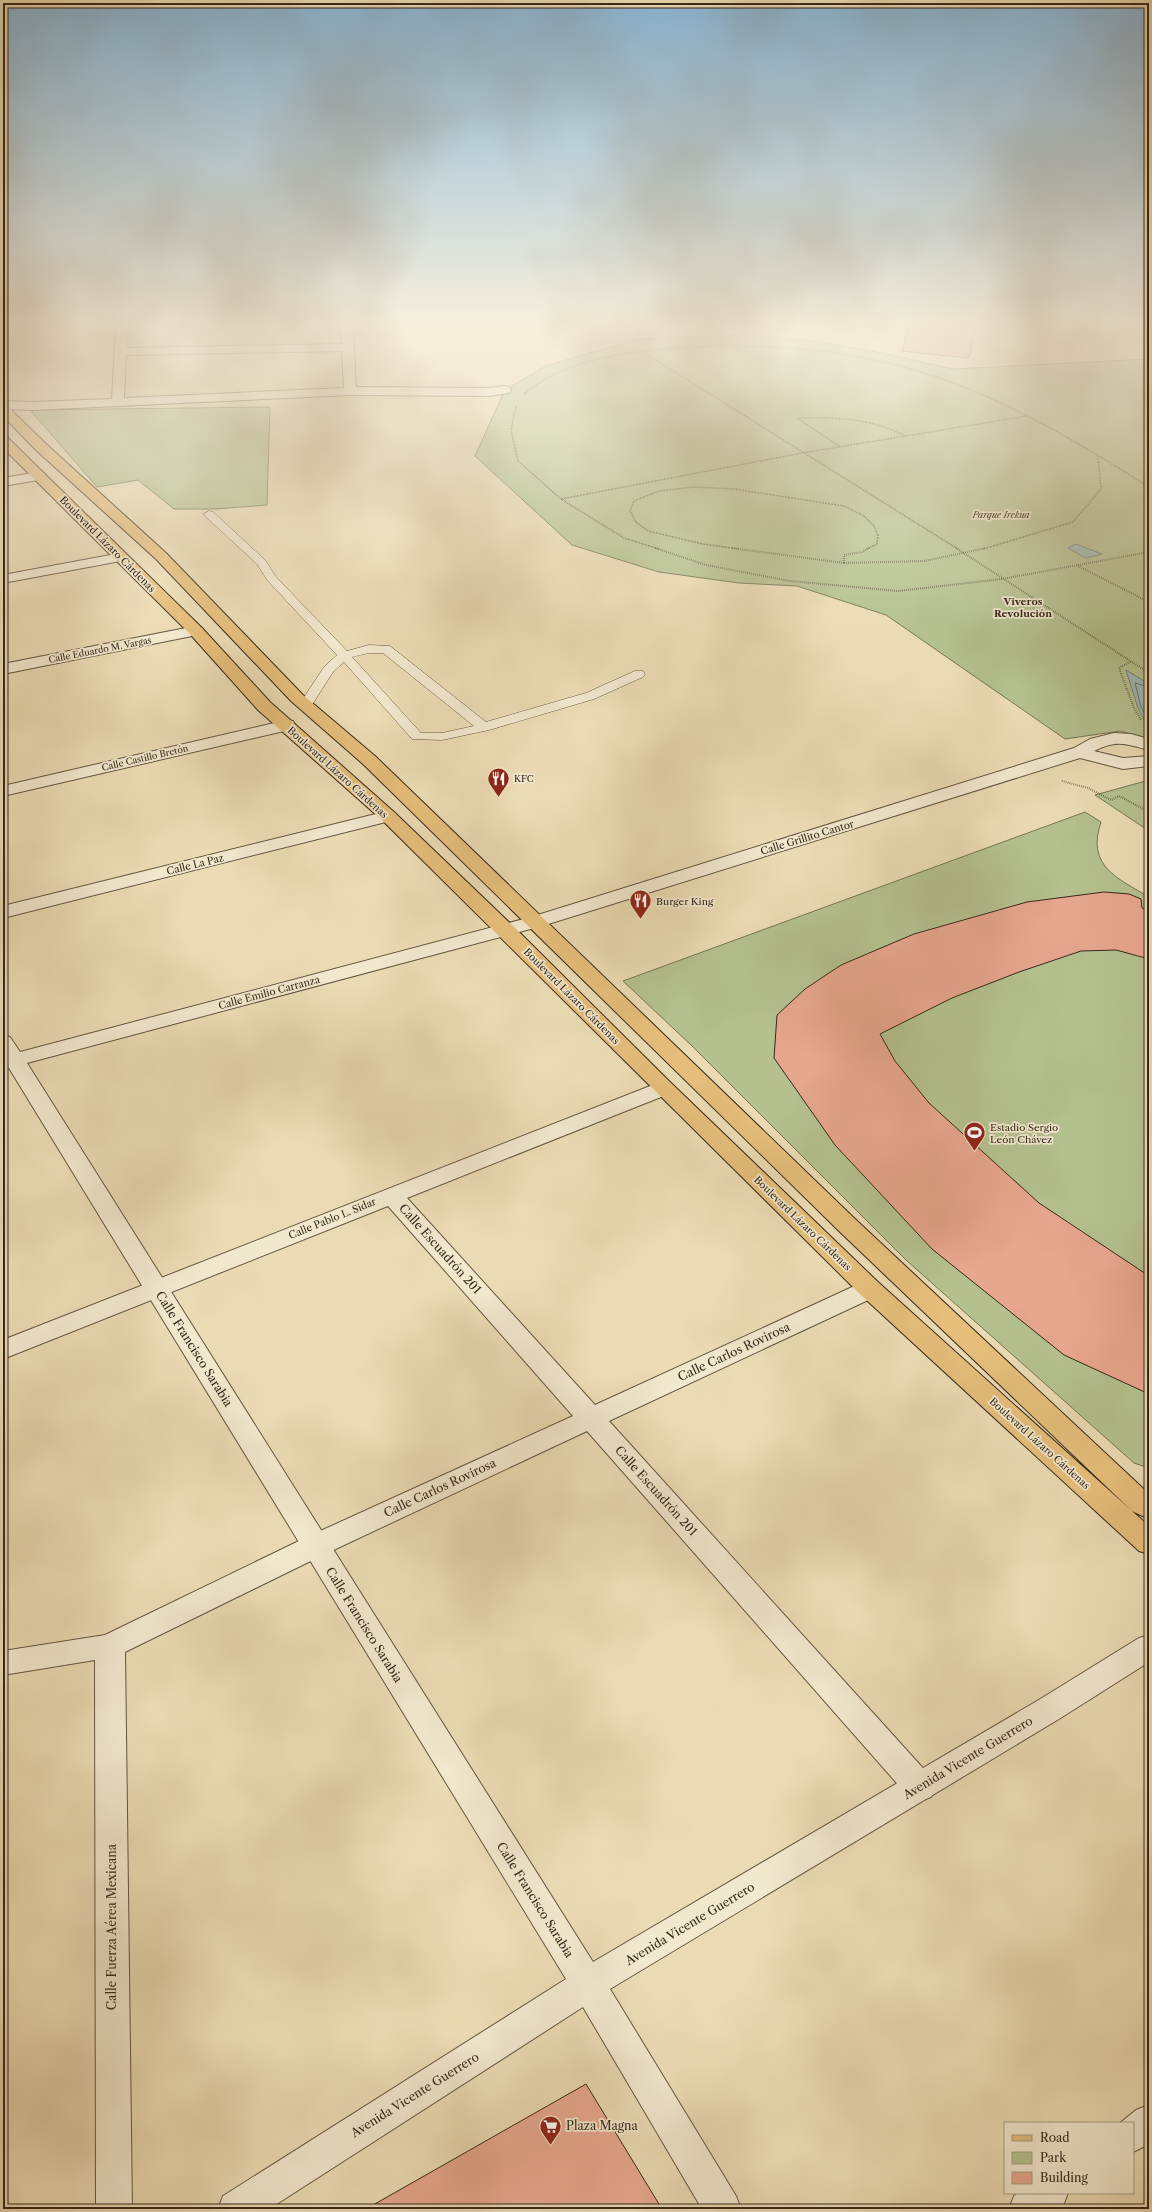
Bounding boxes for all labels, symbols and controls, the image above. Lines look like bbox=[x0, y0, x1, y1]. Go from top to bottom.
street label: Boulevard Lázaro Cárdenas bbox=[57, 494, 158, 595]
park label: Parque Irekua bbox=[971, 509, 1030, 520]
district label: Viveros Revolución bbox=[994, 595, 1052, 620]
street label: Calle Eduardo M. Vargas bbox=[48, 634, 152, 665]
street label: Boulevard Lázaro Cárdenas bbox=[285, 724, 391, 821]
street label: Calle Castillo Bretón bbox=[101, 742, 190, 773]
restaurant icon: KFC bbox=[485, 766, 511, 799]
place label: KFC bbox=[514, 773, 534, 784]
street label: Calle Grillito Cantor bbox=[759, 817, 856, 858]
street label: Calle La Paz bbox=[165, 851, 225, 878]
restaurant icon: Burger King bbox=[627, 888, 653, 921]
place label: Burger King bbox=[656, 895, 714, 908]
street label: Boulevard Lázaro Cárdenas bbox=[521, 946, 622, 1047]
street label: Calle Emilio Carranza bbox=[217, 972, 322, 1012]
sports icon: Estadio Sergio León Chávez bbox=[961, 1120, 987, 1153]
place label: Estadio Sergio León Chávez bbox=[990, 1121, 1058, 1146]
street label: Boulevard Lázaro Cárdenas bbox=[751, 1173, 854, 1273]
street label: Calle Pablo L. Sidar bbox=[287, 1195, 379, 1242]
street label: Calle Escuadrón 201 bbox=[396, 1201, 485, 1297]
street label: Calle Francisco Sarabia bbox=[153, 1288, 236, 1410]
street label: Calle Carlos Rovirosa bbox=[675, 1319, 793, 1384]
street label: Boulevard Lázaro Cárdenas bbox=[987, 1395, 1093, 1492]
street label: Calle Escuadrón 201 bbox=[612, 1443, 701, 1539]
street label: Calle Carlos Rovirosa bbox=[381, 1455, 499, 1520]
street label: Calle Francisco Sarabia bbox=[323, 1564, 406, 1686]
street label: Avenida Vicente Guerrero bbox=[900, 1713, 1035, 1803]
street label: Calle Francisco Sarabia bbox=[494, 1839, 577, 1961]
street label: Calle Fuerza Aérea Mexicana bbox=[104, 1843, 119, 2010]
street label: Avenida Vicente Guerrero bbox=[622, 1879, 757, 1969]
street label: Avenida Vicente Guerrero bbox=[347, 2049, 482, 2141]
supermarket icon: Plaza Magna bbox=[537, 2113, 563, 2146]
place label: Plaza Magna bbox=[566, 2118, 639, 2133]
legend bbox=[1004, 2122, 1134, 2194]
text: Road bbox=[1040, 2130, 1070, 2145]
text: Park bbox=[1040, 2150, 1067, 2165]
text: Building bbox=[1040, 2170, 1088, 2185]

